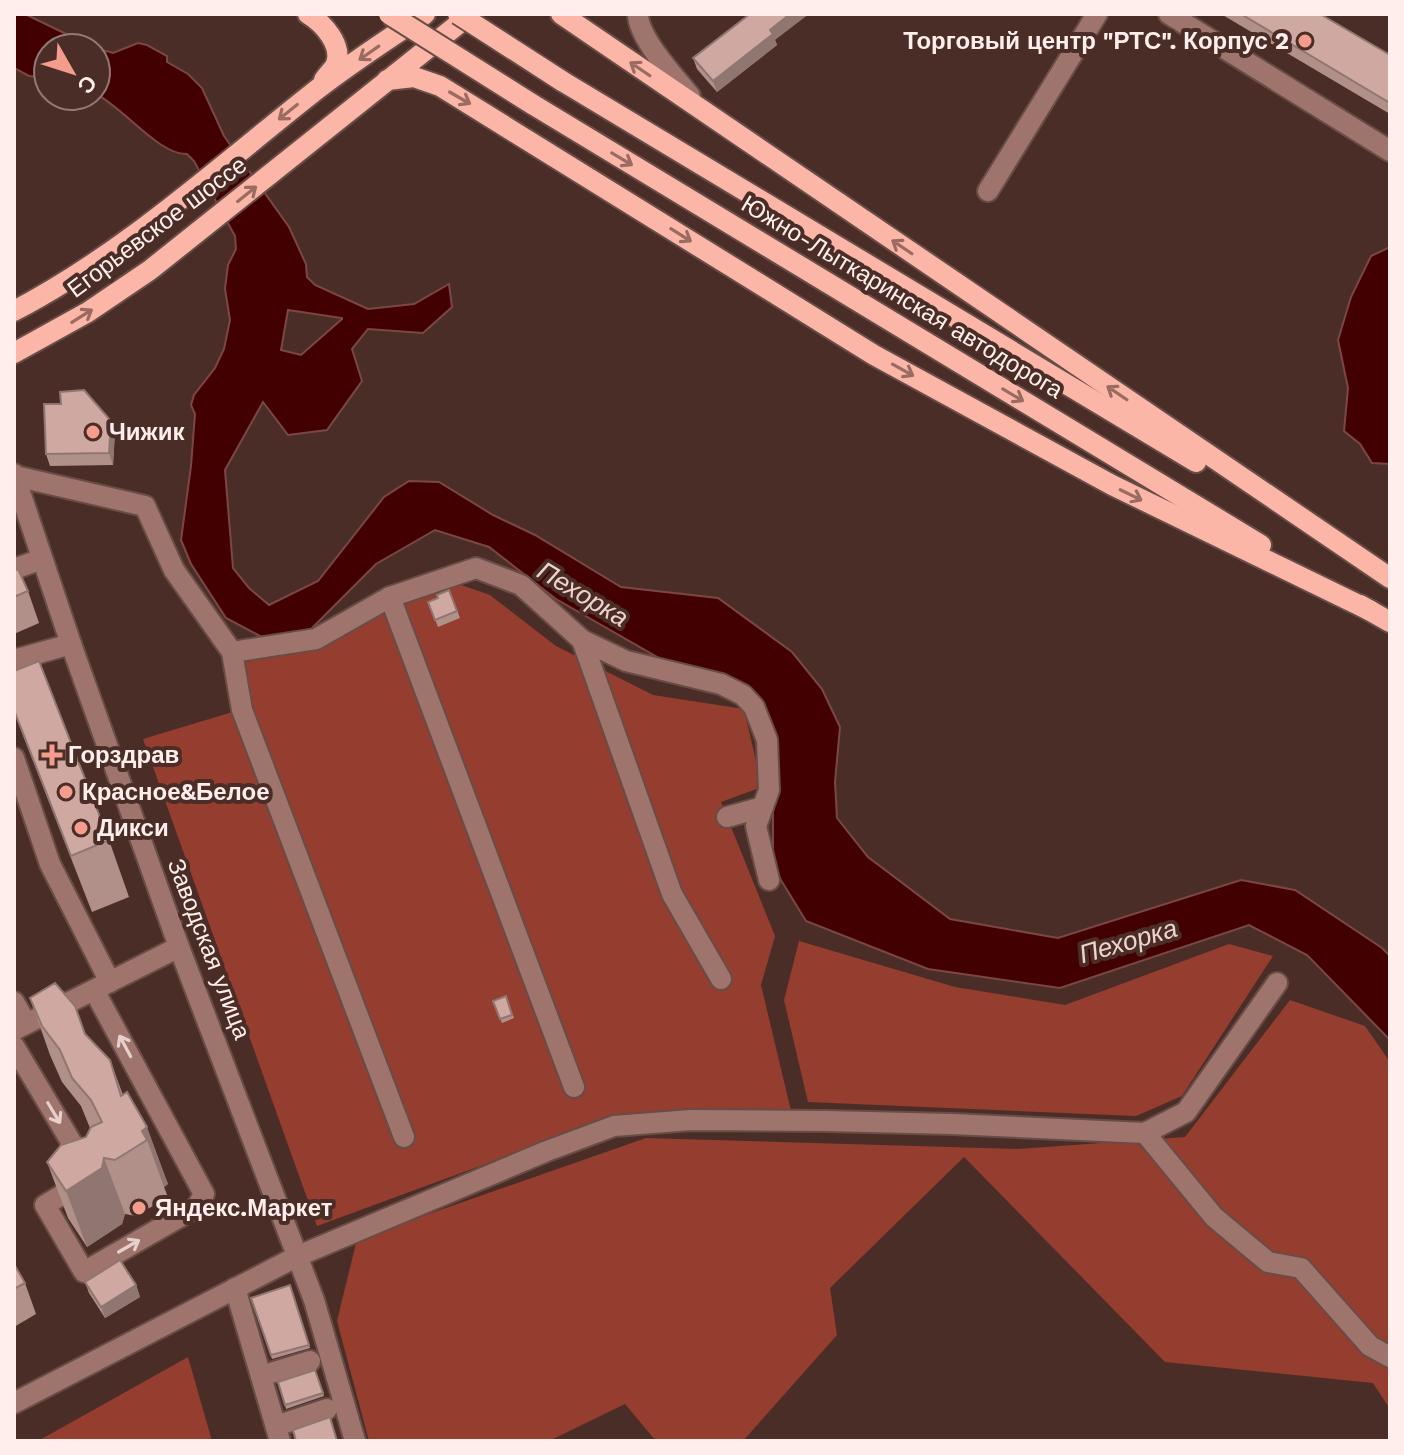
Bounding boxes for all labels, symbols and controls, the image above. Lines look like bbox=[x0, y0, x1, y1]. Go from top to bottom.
place label: Торговый центр "РТС". Корпус 2 bbox=[903, 27, 1289, 55]
north arrow bbox=[32, 32, 112, 112]
marker: Торговый центр "РТС". Корпус 2 bbox=[1296, 32, 1314, 50]
one-way arrow bbox=[358, 45, 380, 61]
one-way arrow bbox=[629, 61, 652, 77]
text: С bbox=[72, 70, 102, 98]
one-way arrow bbox=[448, 90, 471, 106]
one-way arrow bbox=[278, 103, 299, 121]
street label: Егорьевское шоссе bbox=[62, 151, 252, 303]
one-way arrow bbox=[610, 151, 633, 167]
one-way arrow bbox=[236, 186, 257, 203]
street label: Южно-Лыткаринская автодорога bbox=[736, 190, 1068, 405]
one-way arrow bbox=[669, 227, 692, 243]
one-way arrow bbox=[891, 239, 913, 255]
one-way arrow bbox=[70, 307, 93, 323]
one-way arrow bbox=[890, 363, 914, 379]
one-way arrow bbox=[1106, 385, 1128, 401]
one-way arrow bbox=[1001, 387, 1024, 403]
place label: Чижик bbox=[109, 418, 185, 446]
marker: Чижик bbox=[84, 423, 102, 441]
one-way arrow bbox=[1119, 487, 1143, 503]
water label: Пехорка bbox=[532, 555, 634, 633]
place label: Горздрав bbox=[68, 741, 179, 769]
marker: Горздрав bbox=[43, 746, 61, 764]
place label: Красное&Белое bbox=[82, 778, 270, 806]
marker: Красное&Белое bbox=[57, 783, 75, 801]
place label: Дикси bbox=[97, 814, 169, 842]
marker: Дикси bbox=[72, 819, 90, 837]
street label: Заводская улица bbox=[162, 855, 256, 1044]
water label: Пехорка bbox=[1076, 913, 1180, 969]
one-way arrow bbox=[116, 1035, 132, 1059]
one-way arrow bbox=[46, 1101, 62, 1124]
place label: Яндекс.Маркет bbox=[155, 1194, 333, 1222]
marker: Яндекс.Маркет bbox=[130, 1199, 148, 1217]
one-way arrow bbox=[117, 1238, 140, 1254]

